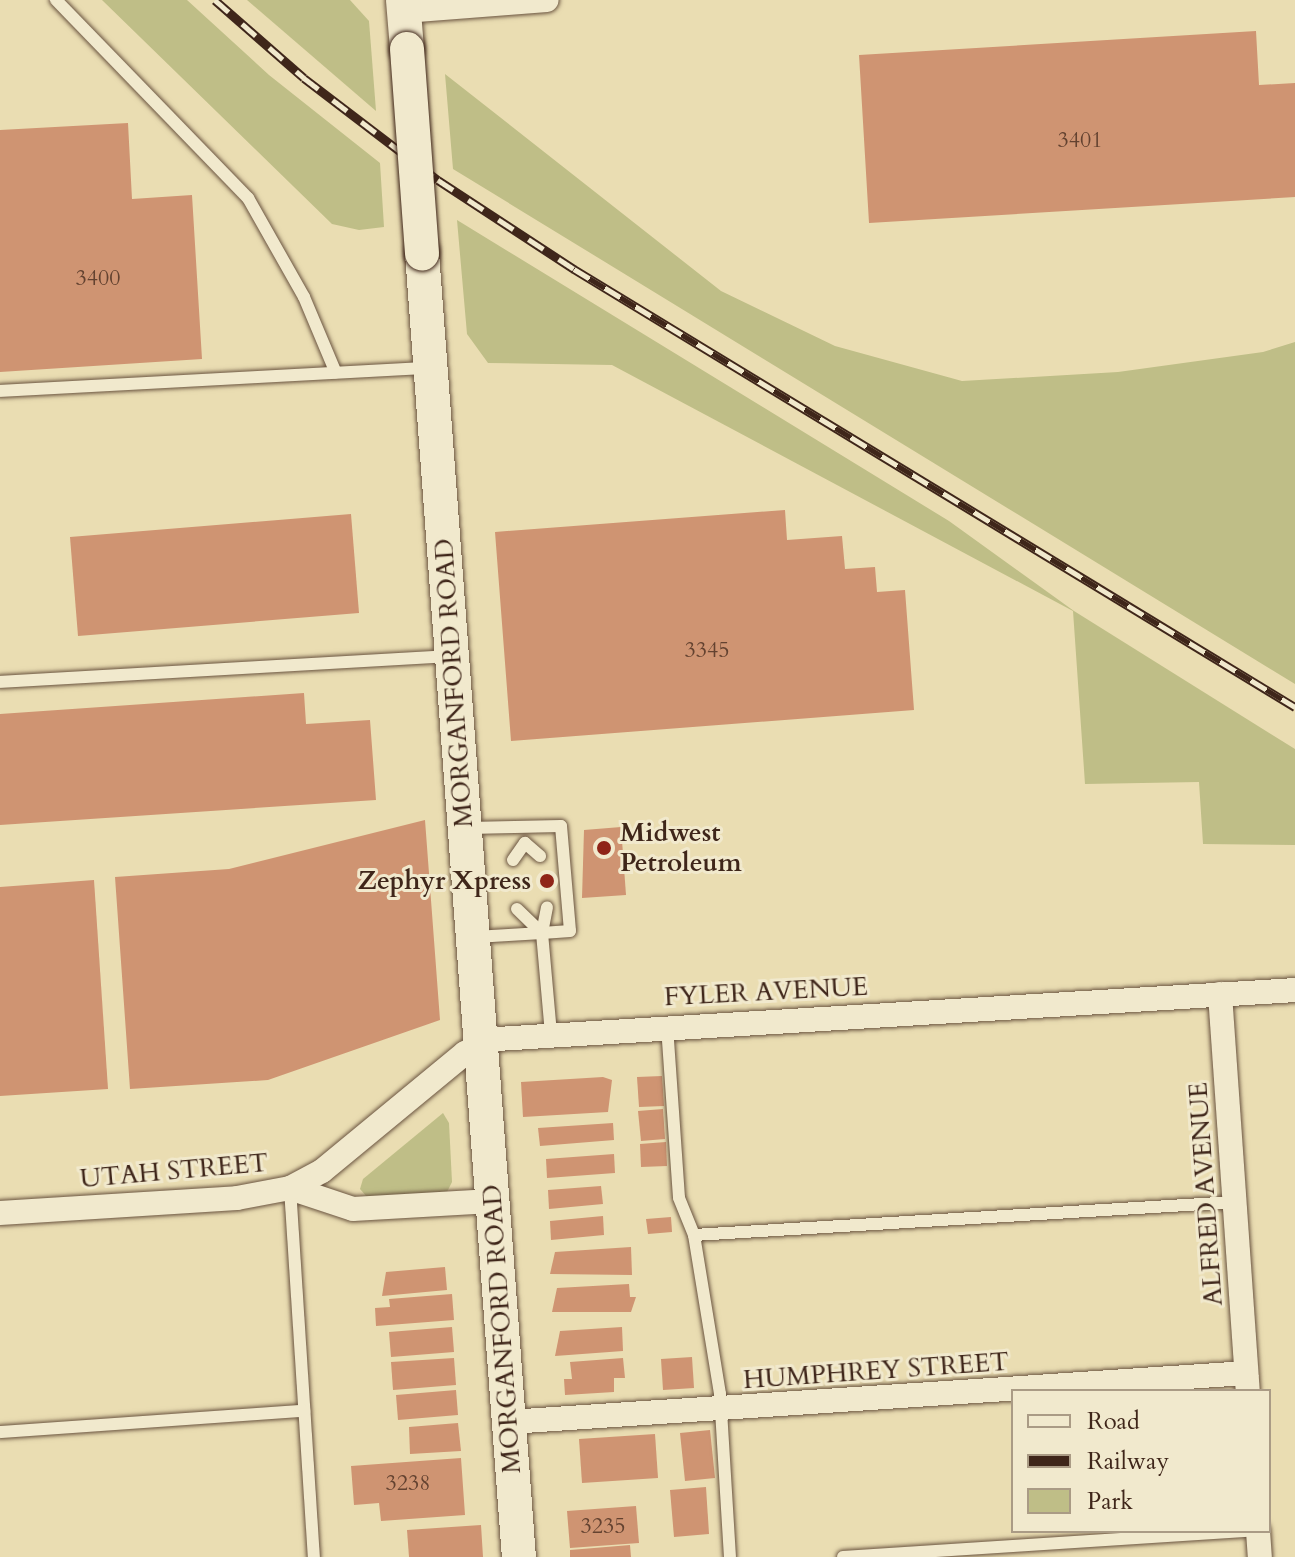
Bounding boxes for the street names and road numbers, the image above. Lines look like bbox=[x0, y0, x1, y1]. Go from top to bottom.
street label: MORGANFORD ROAD bbox=[428, 537, 480, 829]
street label: FYLER AVENUE bbox=[663, 971, 869, 1013]
street label: ALFRED AVENUE bbox=[1183, 1081, 1229, 1307]
street label: UTAH STREET bbox=[79, 1147, 269, 1195]
street label: MORGANFORD ROAD bbox=[476, 1183, 528, 1475]
street label: HUMPHREY STREET bbox=[742, 1346, 1010, 1396]

